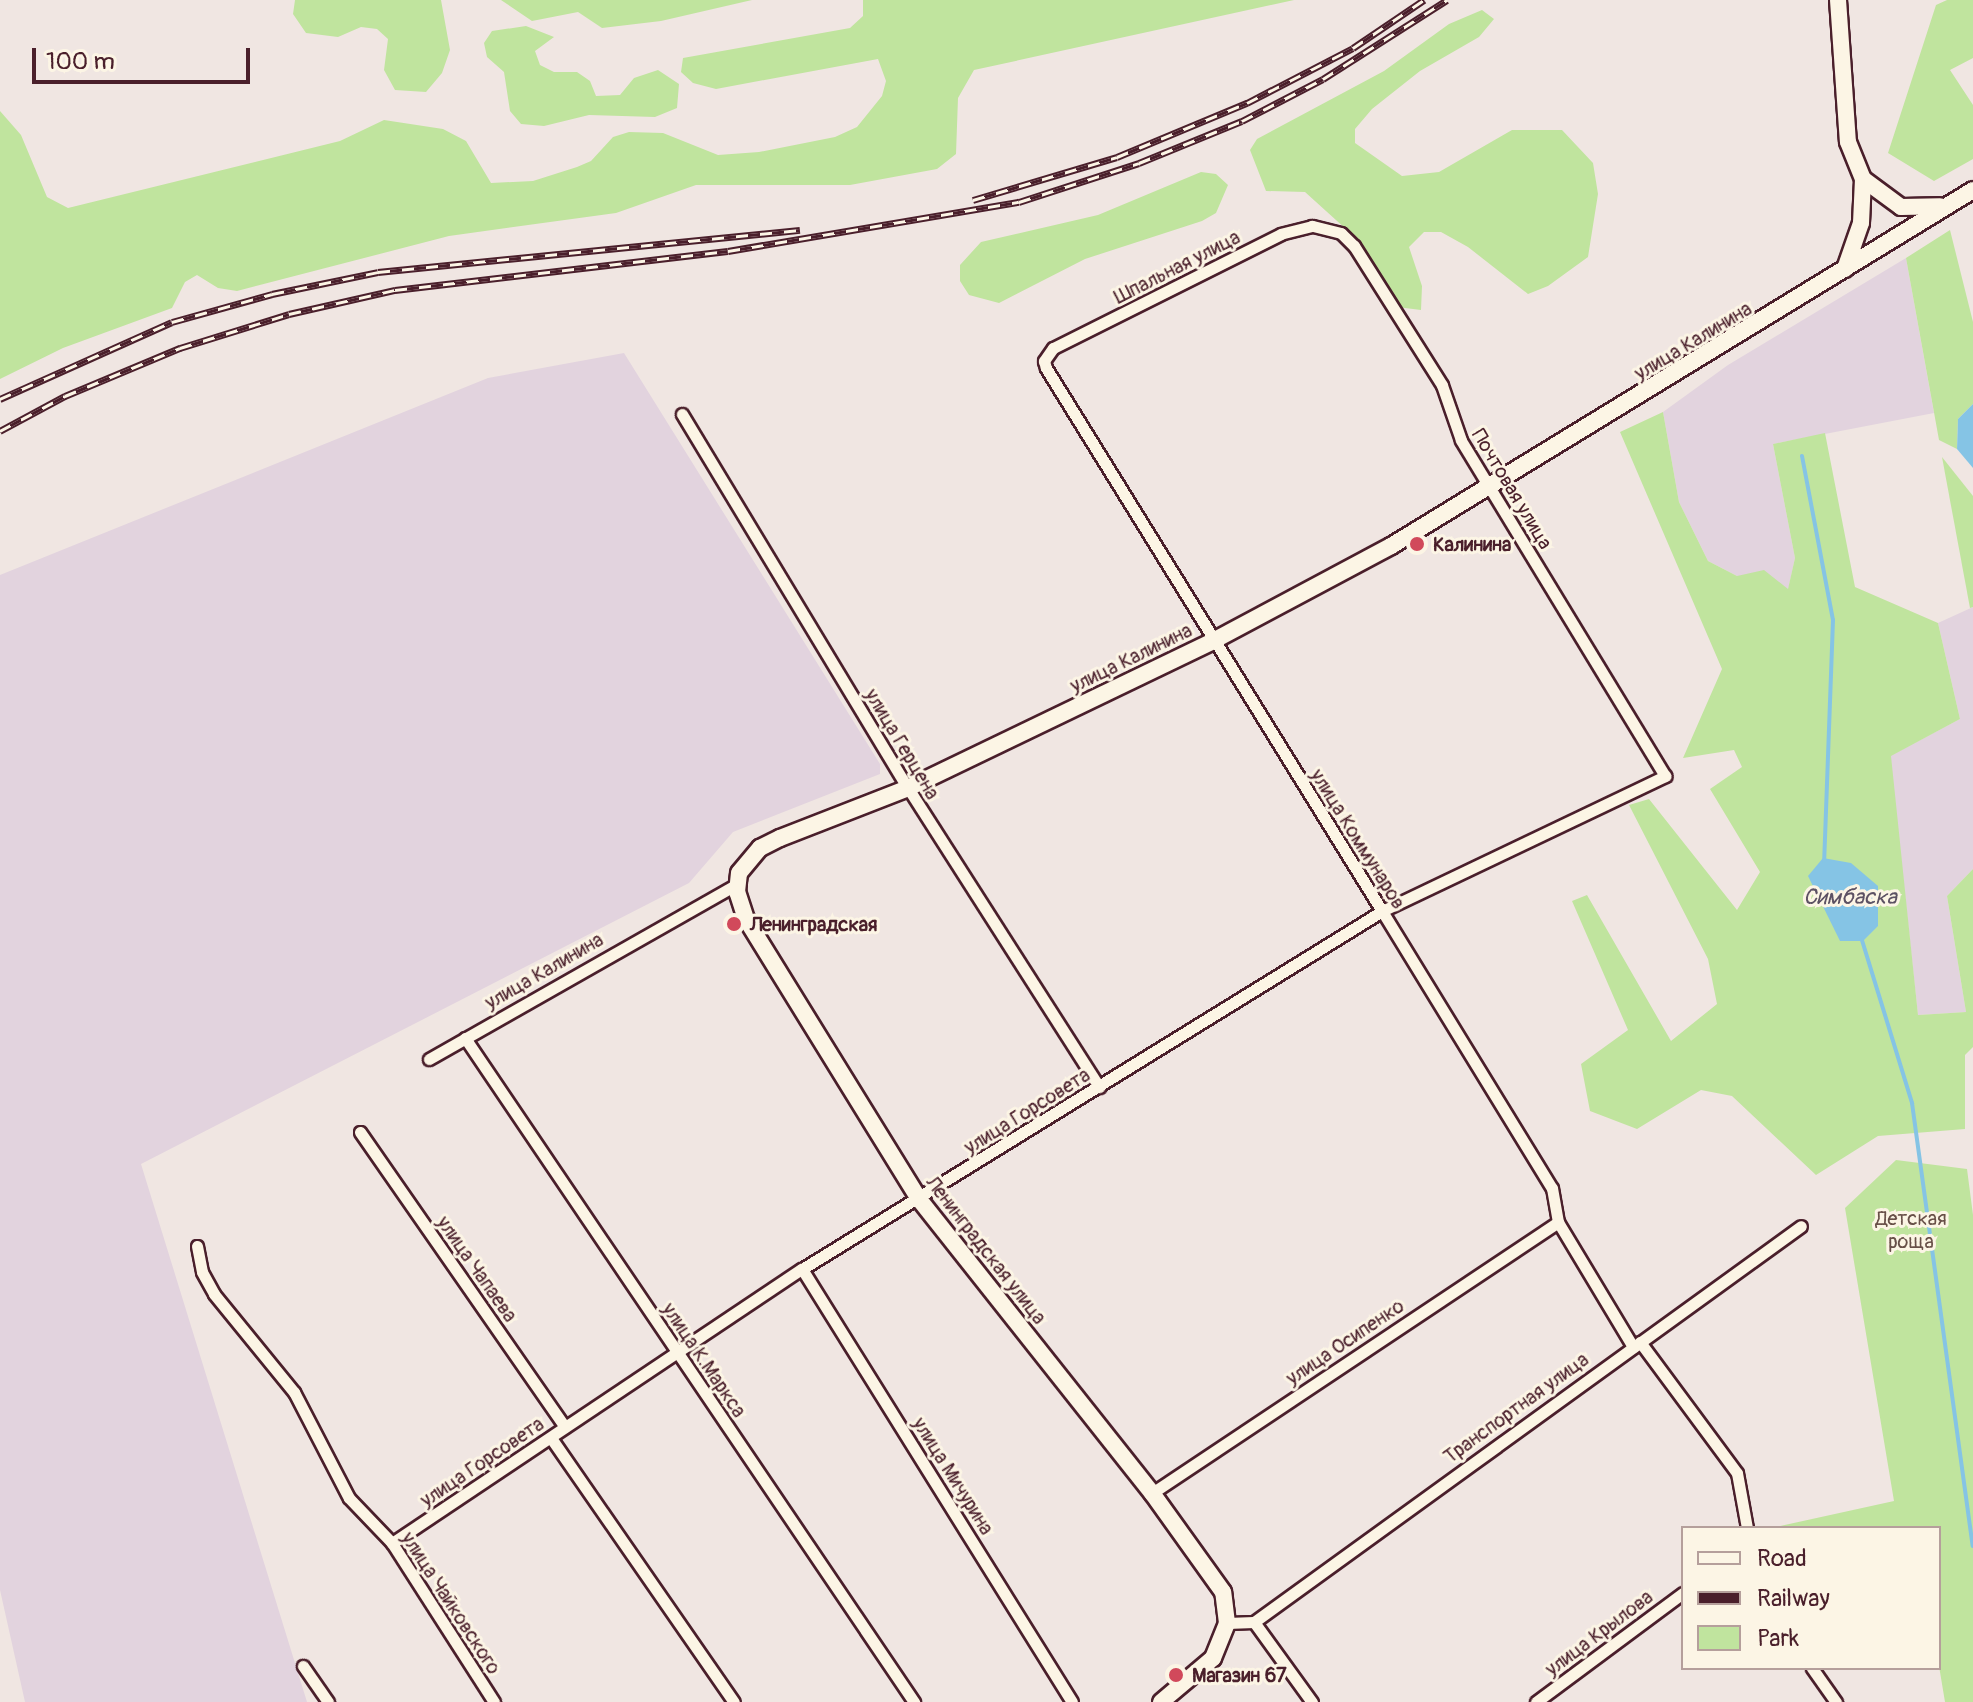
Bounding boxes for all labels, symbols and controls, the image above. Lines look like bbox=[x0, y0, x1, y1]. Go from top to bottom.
scale bar bbox=[36, 32, 254, 82]
text: 100 m bbox=[46, 47, 115, 76]
street label: Шпальная улица bbox=[1110, 225, 1244, 309]
street label: улица Калинина bbox=[1630, 297, 1756, 385]
street label: Почтовая улица bbox=[1467, 424, 1557, 554]
place label: Калинина bbox=[1433, 532, 1511, 556]
marker: Калинина bbox=[1408, 535, 1426, 553]
street label: улица Калинина bbox=[1066, 618, 1196, 698]
street label: улица Герцена bbox=[860, 684, 944, 804]
street label: улица Коммунаров bbox=[1305, 765, 1411, 913]
water label: Симбаска bbox=[1803, 885, 1897, 911]
place label: Ленинградская bbox=[750, 912, 877, 936]
marker: Ленинградская bbox=[725, 915, 743, 933]
street label: улица Калинина bbox=[481, 927, 607, 1015]
street label: улица Горсовета bbox=[960, 1063, 1094, 1159]
street label: Ленинградская улица bbox=[921, 1171, 1051, 1329]
park label: Детская роща bbox=[1875, 1207, 1947, 1254]
street label: улица Чапаева bbox=[432, 1211, 522, 1327]
street label: улица Осипенко bbox=[1282, 1294, 1408, 1390]
street label: улица К.Маркса bbox=[657, 1298, 751, 1422]
street label: Транспортная улица bbox=[1439, 1347, 1593, 1469]
street label: улица Горсовета bbox=[416, 1412, 548, 1512]
street label: улица Мичурина bbox=[907, 1413, 999, 1539]
legend bbox=[1681, 1526, 1941, 1670]
street label: улица Чайковского bbox=[396, 1527, 506, 1679]
text: Road bbox=[1757, 1544, 1807, 1573]
text: Railway bbox=[1757, 1584, 1830, 1613]
street label: улица Крылова bbox=[1541, 1585, 1657, 1681]
text: Park bbox=[1757, 1624, 1799, 1653]
place label: Магазин 67 bbox=[1192, 1663, 1287, 1687]
marker: Магазин 67 bbox=[1167, 1666, 1185, 1684]

